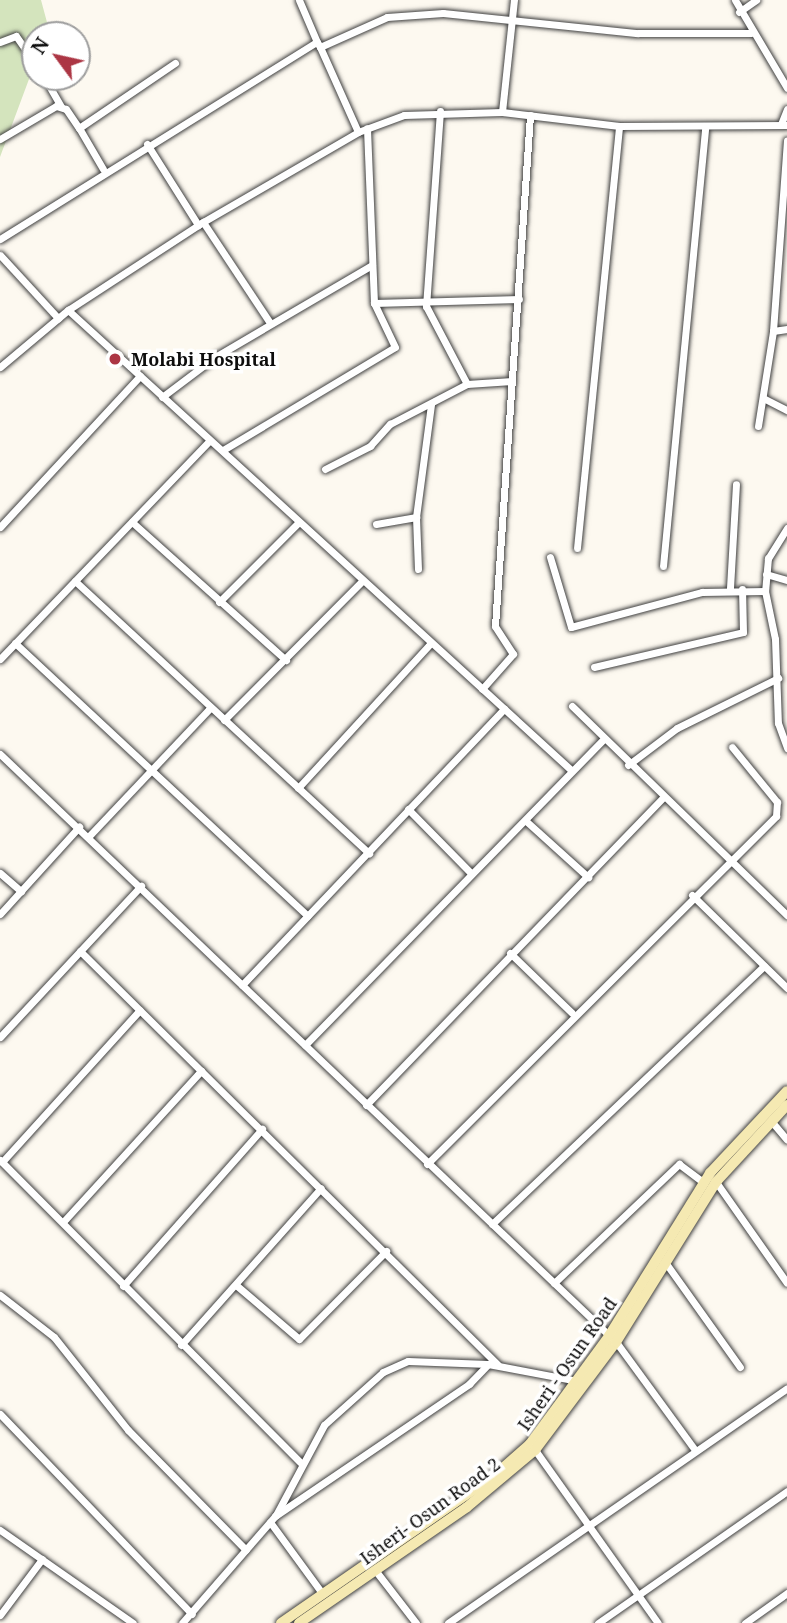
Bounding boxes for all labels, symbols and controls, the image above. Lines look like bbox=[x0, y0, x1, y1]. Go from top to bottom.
north arrow bbox=[21, 21, 91, 91]
text: N bbox=[25, 32, 55, 59]
place label: Molabi Hospital bbox=[131, 348, 276, 370]
marker: Molabi Hospital bbox=[105, 349, 125, 369]
street label: Isheri - Osun Road bbox=[513, 1293, 621, 1435]
street label: Isheri- Osun Road 2 bbox=[356, 1453, 504, 1569]

